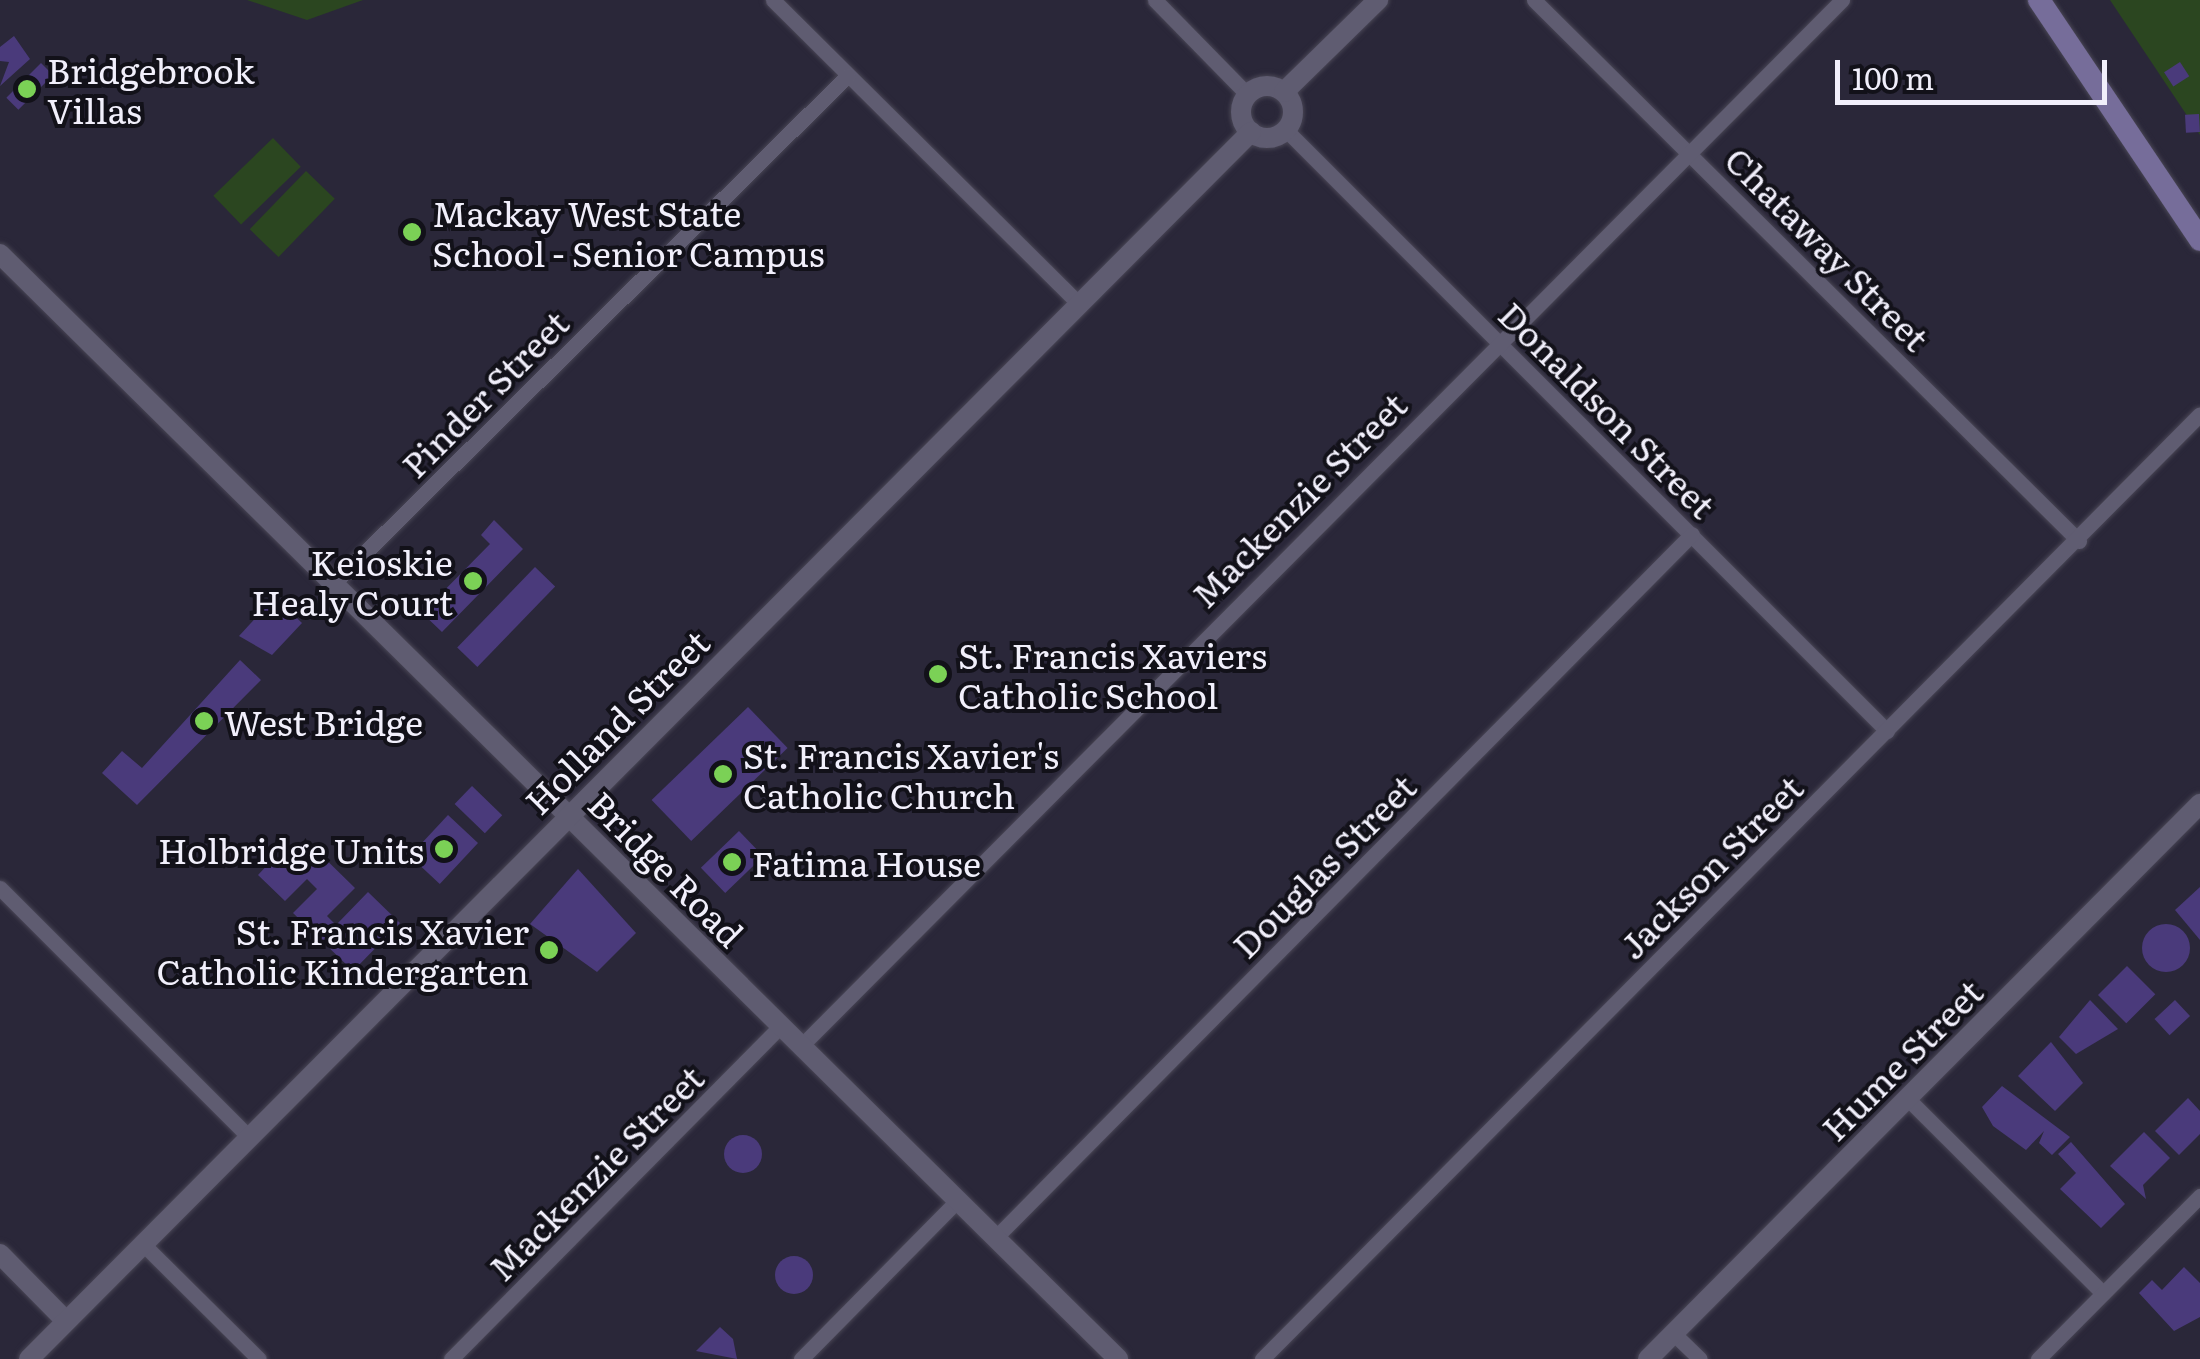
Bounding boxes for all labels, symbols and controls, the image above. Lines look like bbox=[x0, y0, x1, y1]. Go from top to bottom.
scale bar bbox=[1840, 40, 2112, 102]
place label: Bridgebrook Villas bbox=[47, 48, 255, 130]
text: 100 m bbox=[1852, 55, 1934, 99]
marker: Bridgebrook Villas bbox=[16, 78, 38, 100]
street label: Chataway Street bbox=[1718, 138, 1938, 358]
place label: Mackay West State School - Senior Campus bbox=[432, 191, 825, 273]
marker: Mackay West State School - Senior Campus bbox=[401, 221, 423, 243]
street label: Donaldson Street bbox=[1491, 292, 1725, 526]
street label: Pinder Street bbox=[392, 301, 576, 485]
street label: Mackenzie Street bbox=[1182, 383, 1414, 615]
place label: Keioskie Healy Court bbox=[252, 540, 453, 622]
marker: Keioskie Healy Court bbox=[462, 570, 484, 592]
street label: Holland Street bbox=[515, 620, 717, 822]
place label: St. Francis Xaviers Catholic School bbox=[958, 633, 1267, 715]
marker: St. Francis Xaviers Catholic School bbox=[927, 663, 949, 685]
place label: West Bridge bbox=[224, 700, 423, 742]
marker: West Bridge bbox=[193, 710, 215, 732]
place label: St. Francis Xavier's Catholic Church bbox=[743, 733, 1059, 815]
marker: St. Francis Xavier's Catholic Church bbox=[712, 763, 734, 785]
street label: Douglas Street bbox=[1223, 765, 1423, 965]
street label: Jackson Street bbox=[1610, 766, 1810, 966]
street label: Bridge Road bbox=[581, 782, 753, 954]
place label: Holbridge Units bbox=[158, 828, 424, 870]
marker: Holbridge Units bbox=[433, 838, 455, 860]
place label: Fatima House bbox=[752, 841, 981, 883]
marker: Fatima House bbox=[721, 851, 743, 873]
place label: St. Francis Xavier Catholic Kindergarten bbox=[156, 909, 529, 991]
marker: St. Francis Xavier Catholic Kindergarten bbox=[538, 939, 560, 961]
street label: Hume Street bbox=[1812, 970, 1990, 1148]
street label: Mackenzie Street bbox=[479, 1056, 711, 1288]

